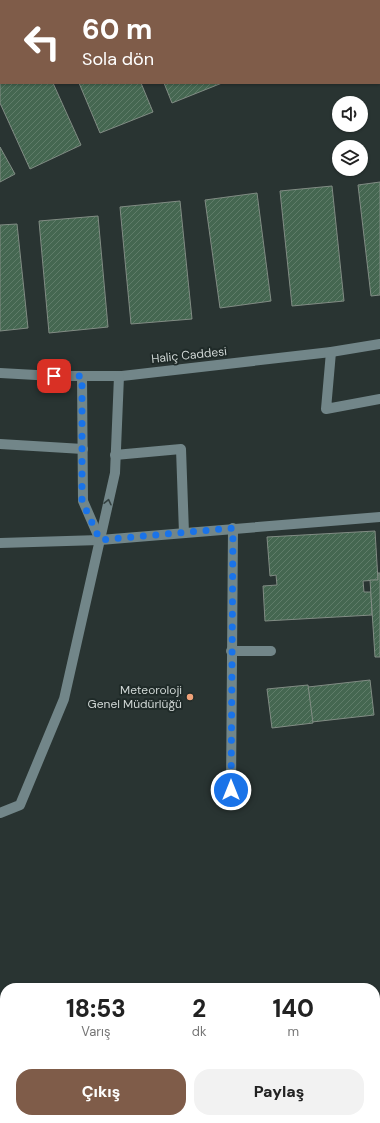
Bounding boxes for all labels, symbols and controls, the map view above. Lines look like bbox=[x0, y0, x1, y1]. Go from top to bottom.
text: 60 m bbox=[82, 11, 152, 48]
icon: left bbox=[16, 16, 68, 68]
text: Sola dön bbox=[82, 47, 154, 71]
map controls bbox=[332, 96, 368, 176]
button: sound bbox=[332, 96, 368, 132]
button: layers bbox=[332, 140, 368, 176]
street label: Haliç Caddesi bbox=[150, 343, 228, 367]
pin bbox=[37, 359, 71, 393]
icon: arrive bbox=[43, 365, 65, 387]
one-way arrow bbox=[104, 499, 112, 505]
place label: Meteoroloji Genel Müdürlüğü bbox=[88, 682, 182, 712]
marker: Meteoroloji Genel Müdürlüğü bbox=[185, 692, 195, 702]
position arrow bbox=[210, 769, 252, 811]
text: 18:53 bbox=[66, 993, 126, 1024]
text: 2 bbox=[192, 993, 206, 1024]
text: 140 bbox=[272, 993, 314, 1024]
text: Varış bbox=[81, 1023, 111, 1040]
text: dk bbox=[192, 1023, 206, 1040]
text: m bbox=[287, 1023, 299, 1040]
button: Çıkış bbox=[16, 1069, 186, 1115]
button: Paylaş bbox=[194, 1069, 364, 1115]

